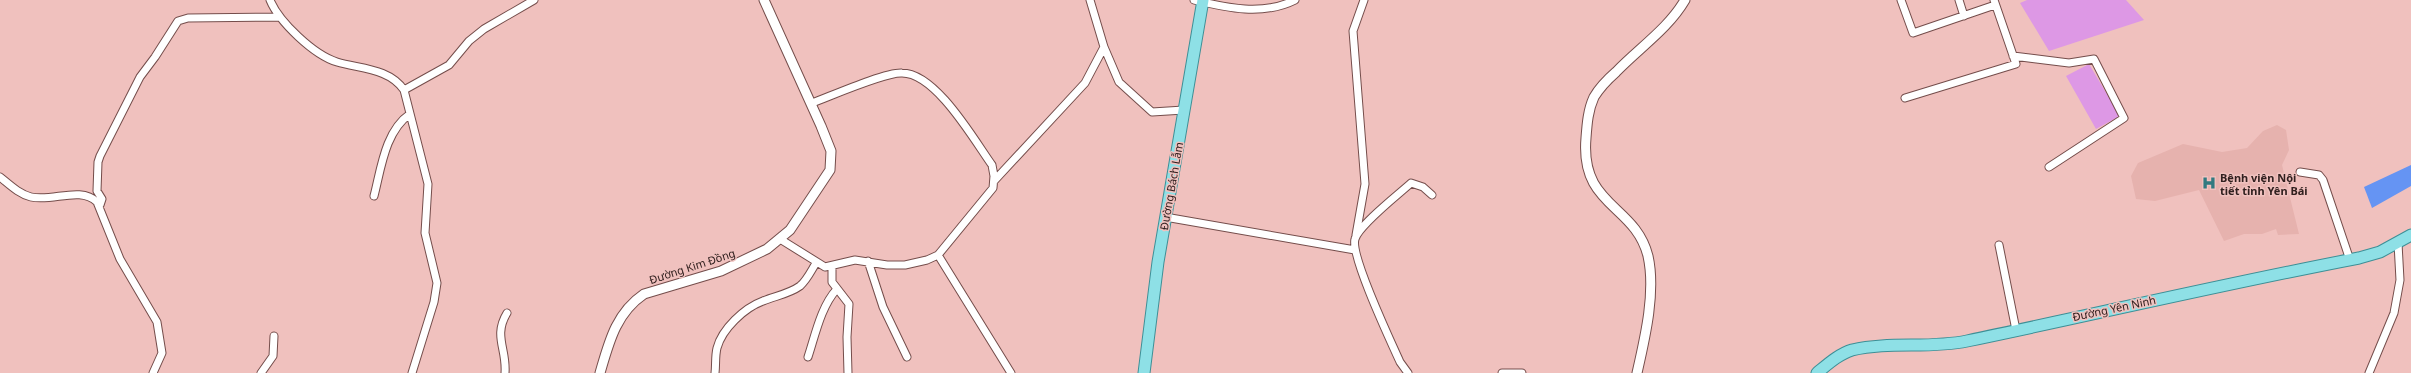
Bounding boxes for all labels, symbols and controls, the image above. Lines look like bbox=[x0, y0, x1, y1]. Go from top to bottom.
street label: Đường Bách Lẫm bbox=[1156, 141, 1186, 231]
place label: Bệnh viện Nội tiết tỉnh Yên Bái bbox=[2220, 170, 2308, 198]
hospital icon: Bệnh viện Nội tiết tỉnh Yên Bái bbox=[2201, 175, 2217, 191]
street label: Đường Kim Đồng bbox=[647, 245, 737, 287]
street label: Đường Yên Ninh bbox=[2071, 292, 2157, 324]

